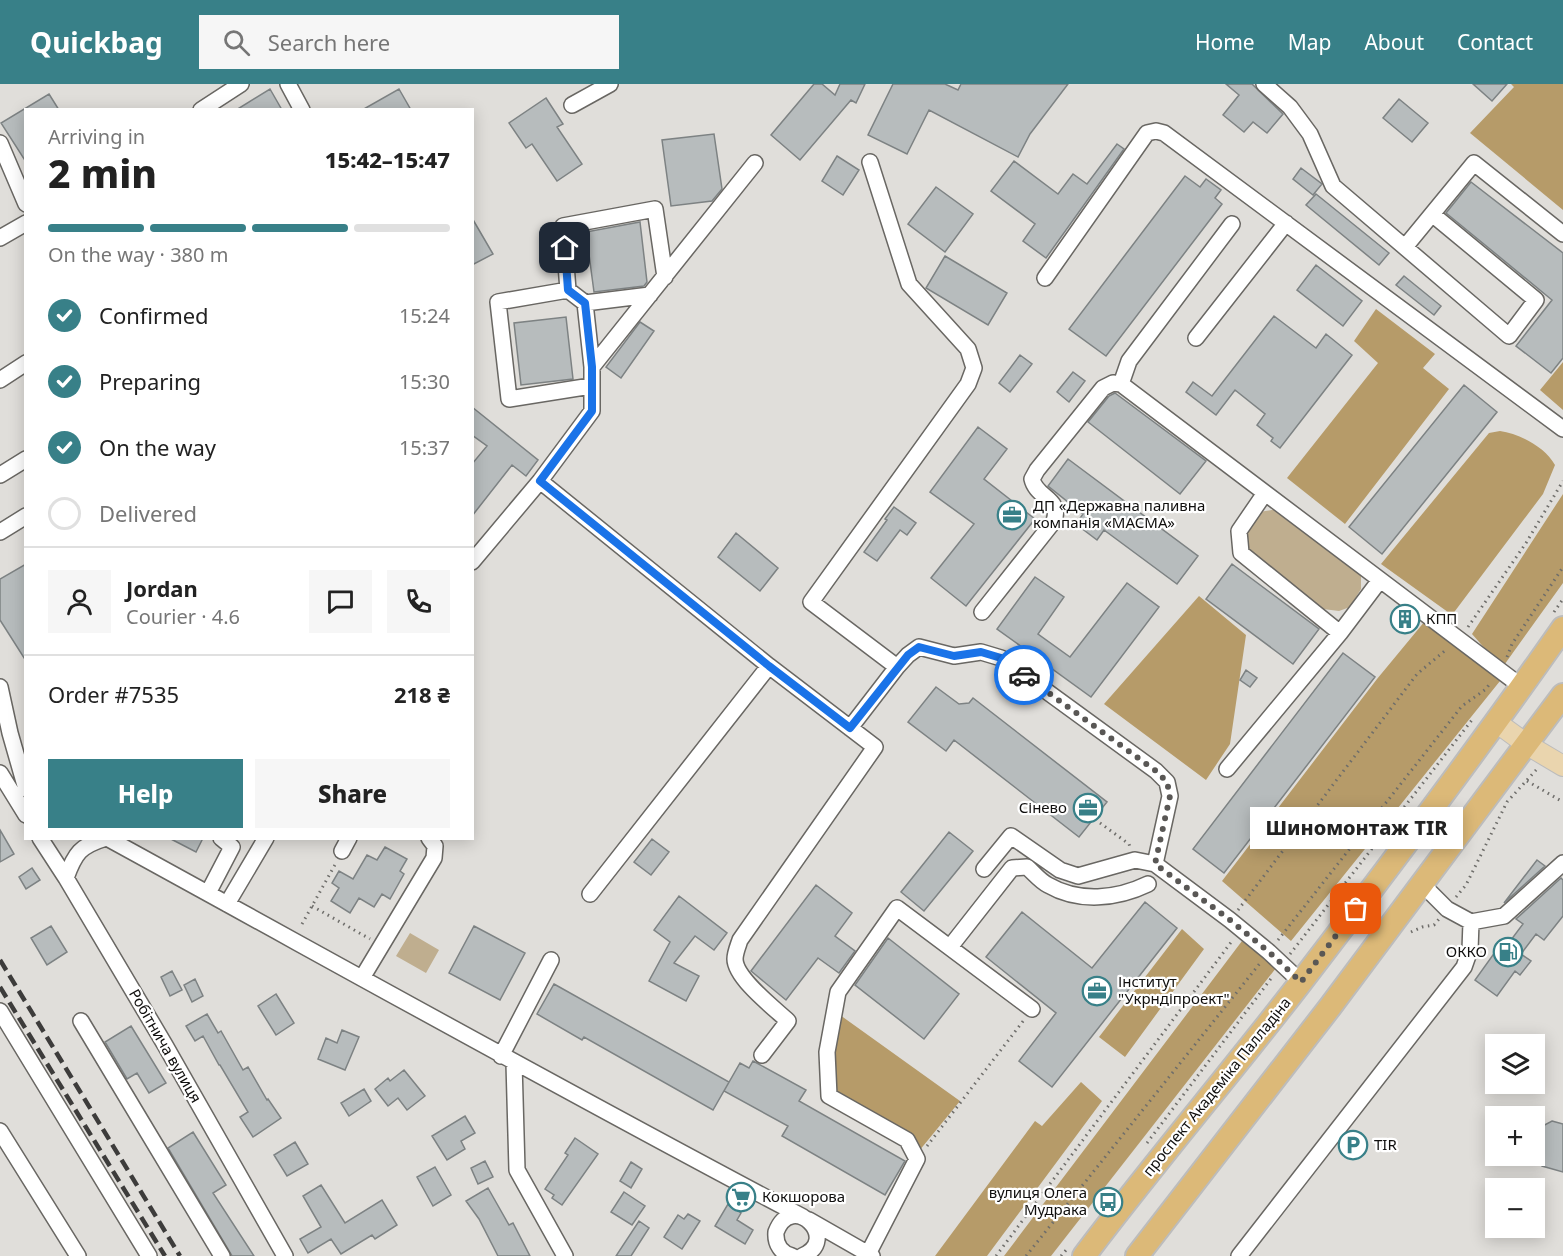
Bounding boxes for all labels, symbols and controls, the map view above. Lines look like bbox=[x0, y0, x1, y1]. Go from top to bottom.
search box bbox=[199, 15, 619, 69]
text: Quickbag bbox=[30, 23, 163, 61]
icon: search bbox=[220, 26, 253, 59]
text: Search here bbox=[268, 27, 390, 57]
text: Home bbox=[1195, 28, 1255, 56]
text: Map bbox=[1288, 28, 1331, 56]
text: About bbox=[1364, 28, 1424, 56]
text: Contact bbox=[1457, 28, 1533, 56]
text: Arriving in bbox=[48, 123, 145, 150]
text: 15:42–15:47 bbox=[325, 144, 450, 174]
text: 2 min bbox=[48, 146, 157, 199]
pin bbox=[539, 222, 590, 273]
icon: home bbox=[548, 231, 581, 264]
text: On the way · 380 m bbox=[48, 241, 228, 268]
icon: check bbox=[48, 299, 81, 332]
text: Confirmed bbox=[99, 300, 209, 330]
text: 15:24 bbox=[399, 302, 450, 329]
icon: check bbox=[48, 365, 81, 398]
text: Preparing bbox=[99, 366, 201, 396]
text: 15:30 bbox=[399, 368, 450, 395]
icon: check bbox=[48, 431, 81, 464]
text: On the way bbox=[99, 432, 216, 462]
text: 15:37 bbox=[399, 434, 450, 461]
place label: ДП «Державна паливна компанія «МАСМА» bbox=[1033, 495, 1205, 532]
text: Delivered bbox=[99, 498, 197, 528]
office icon: ДП «Державна паливна компанія «МАСМА» bbox=[996, 499, 1028, 531]
button: person bbox=[48, 570, 111, 633]
button: chat bbox=[309, 570, 372, 633]
button: phone bbox=[387, 570, 450, 633]
text: Jordan bbox=[126, 573, 198, 603]
text: Courier · 4.6 bbox=[126, 603, 240, 630]
building icon: КПП bbox=[1389, 603, 1421, 635]
place label: КПП bbox=[1426, 608, 1457, 628]
courier bbox=[994, 645, 1054, 705]
icon: car bbox=[1008, 659, 1041, 692]
text: Order #7535 bbox=[48, 679, 179, 709]
text: 218 ₴ bbox=[394, 679, 450, 709]
button: Help bbox=[48, 759, 243, 828]
button: Share bbox=[255, 759, 450, 828]
office icon: Сінево bbox=[1072, 792, 1104, 824]
place label: Сінево bbox=[1019, 797, 1067, 817]
callout: Шиномонтаж TIR bbox=[1250, 807, 1462, 849]
text: Шиномонтаж TIR bbox=[1265, 814, 1448, 841]
pin bbox=[1330, 883, 1381, 934]
icon: bag bbox=[1339, 892, 1372, 925]
fuel station icon: ОККО bbox=[1492, 936, 1524, 968]
place label: ОККО bbox=[1446, 941, 1487, 961]
place label: Інститут "Укрндіпроект" bbox=[1118, 971, 1230, 1008]
office icon: Інститут "Укрндіпроект" bbox=[1081, 975, 1113, 1007]
street label: Робітнича вулиця bbox=[125, 985, 207, 1106]
street label: проспект Академіка Палладіна bbox=[1138, 993, 1295, 1180]
map controls bbox=[1485, 1034, 1545, 1238]
button: layers bbox=[1485, 1034, 1545, 1094]
button: + bbox=[1485, 1106, 1545, 1166]
parking icon: TIR bbox=[1337, 1129, 1369, 1161]
place label: TIR bbox=[1374, 1134, 1397, 1154]
button: − bbox=[1485, 1178, 1545, 1238]
supermarket icon: Кокшорова bbox=[725, 1181, 757, 1213]
place label: вулиця Олега Мудрака bbox=[989, 1182, 1087, 1219]
place label: Кокшорова bbox=[762, 1186, 845, 1206]
bus stop icon: вулиця Олега Мудрака bbox=[1092, 1186, 1124, 1218]

